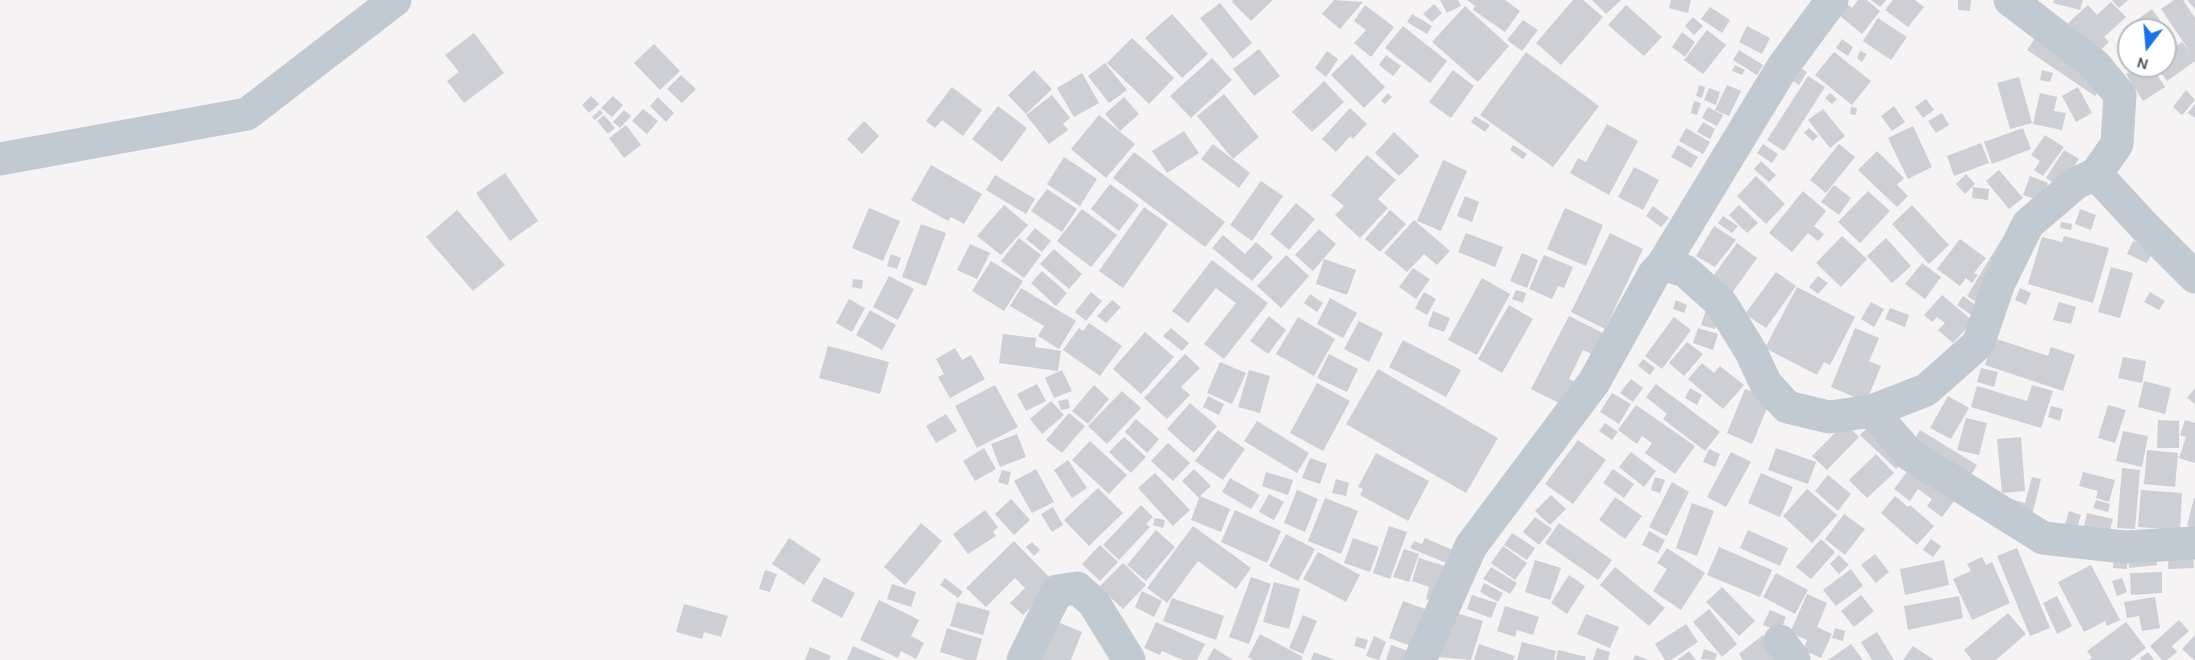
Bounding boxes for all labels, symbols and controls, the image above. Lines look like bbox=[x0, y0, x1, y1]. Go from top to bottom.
north arrow bbox=[2117, 18, 2177, 78]
text: N bbox=[2134, 53, 2151, 75]

